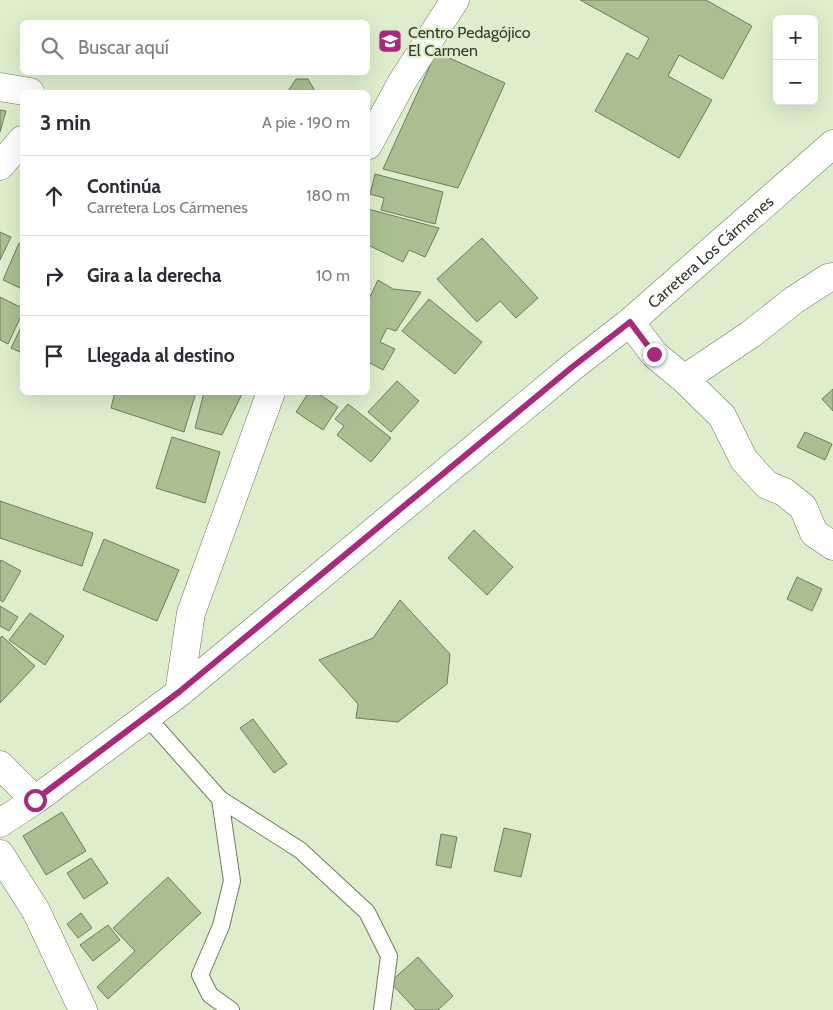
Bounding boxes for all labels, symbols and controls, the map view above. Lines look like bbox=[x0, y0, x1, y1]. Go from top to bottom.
map controls bbox=[773, 15, 818, 105]
button: + bbox=[773, 15, 818, 60]
search box bbox=[20, 20, 370, 75]
place label: Centro Pedagójico El Carmen bbox=[408, 23, 531, 60]
school or university icon: Centro Pedagójico El Carmen bbox=[377, 28, 403, 54]
icon: search bbox=[38, 34, 66, 62]
text: Buscar aquí bbox=[78, 36, 169, 59]
button: − bbox=[773, 60, 818, 105]
text: 3 min bbox=[40, 110, 91, 135]
text: A pie · 190 m bbox=[262, 113, 350, 132]
text: Continúa bbox=[87, 175, 161, 198]
icon: ahead bbox=[40, 182, 68, 210]
text: 180 m bbox=[306, 186, 350, 205]
street label: Carretera Los Cármenes bbox=[644, 192, 778, 312]
text: Carretera Los Cármenes bbox=[87, 198, 248, 217]
icon: right bbox=[40, 262, 68, 290]
text: Gira a la derecha bbox=[87, 264, 222, 287]
text: 10 m bbox=[316, 266, 350, 285]
icon: arrive bbox=[40, 342, 68, 370]
route end bbox=[643, 343, 666, 366]
text: Llegada al destino bbox=[87, 344, 234, 367]
route start bbox=[24, 789, 47, 812]

